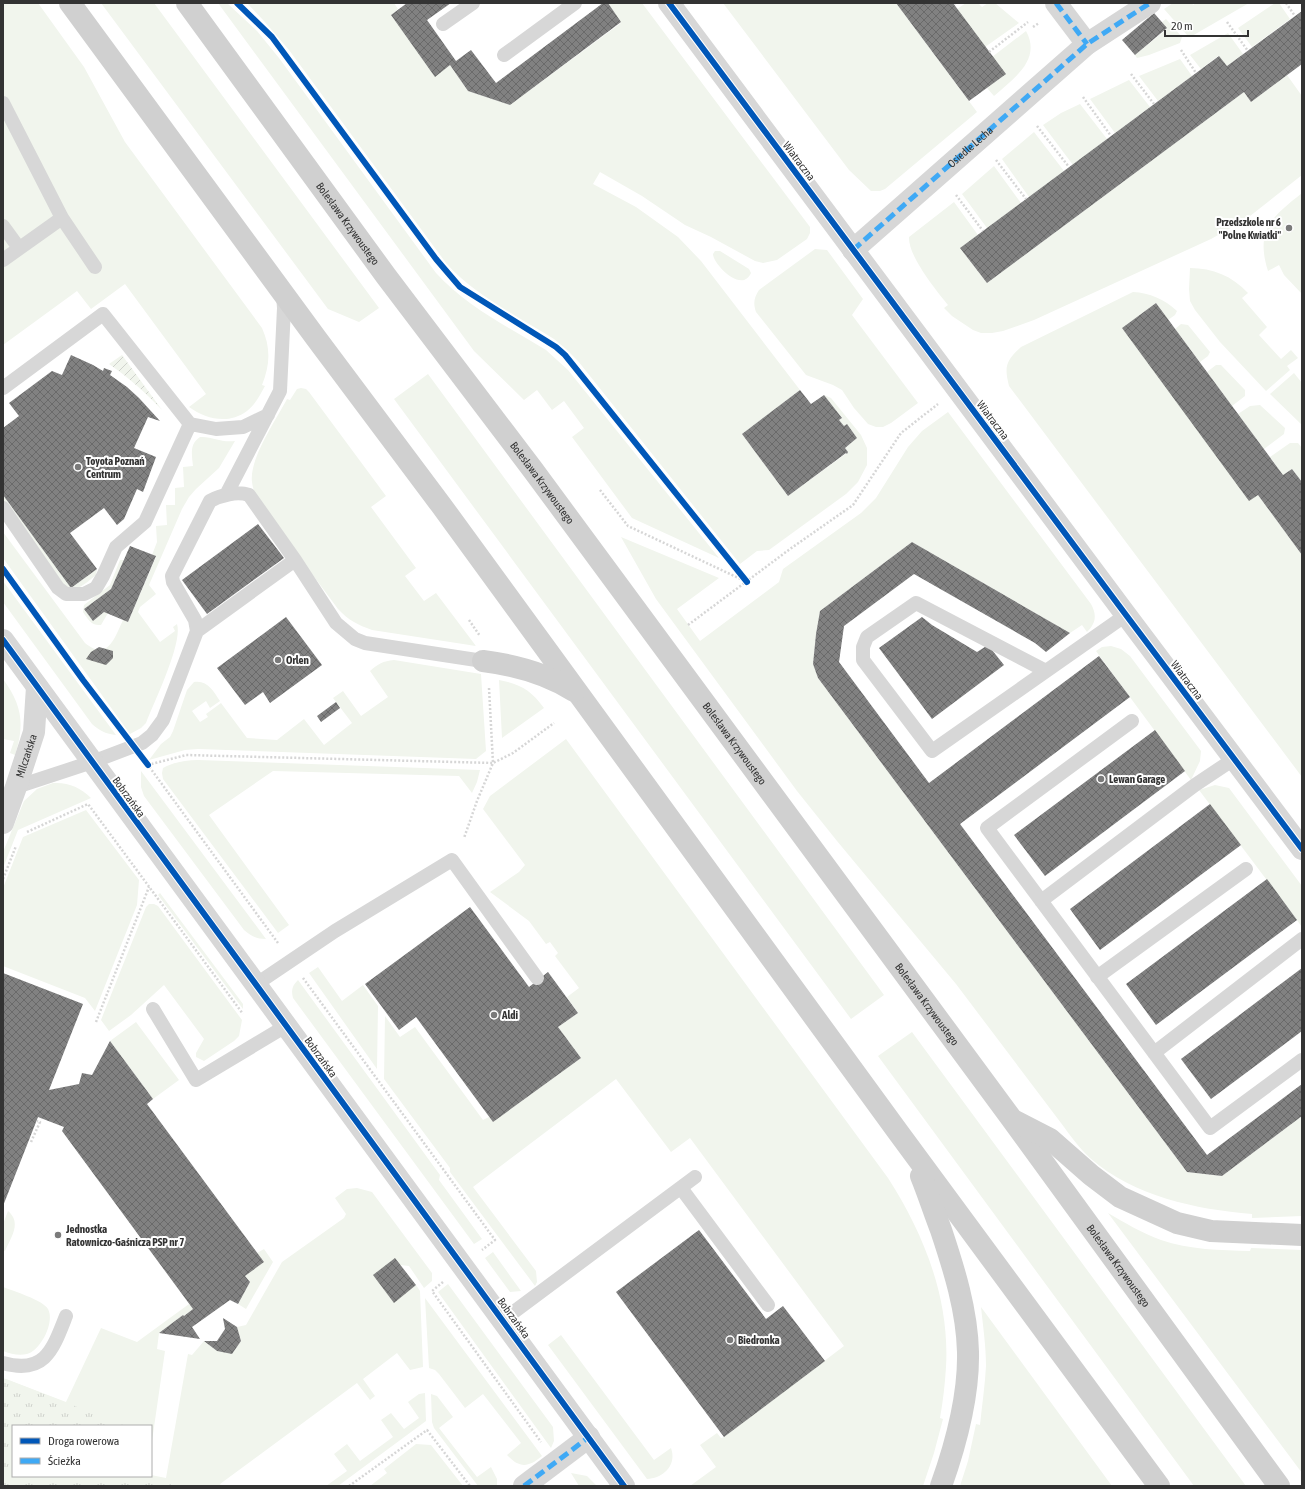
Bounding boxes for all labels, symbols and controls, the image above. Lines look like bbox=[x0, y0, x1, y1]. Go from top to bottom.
scale bar bbox=[1165, 12, 1248, 38]
text: 20 m bbox=[1171, 19, 1193, 33]
street label: Osiedle Lecha bbox=[945, 124, 995, 170]
street label: Wiatraczna bbox=[781, 139, 817, 183]
street label: Bolesława Krzywoustego bbox=[314, 180, 382, 267]
place label: Przedszkole nr 6 "Polne Kwiatki" bbox=[1216, 216, 1281, 241]
marker: Przedszkole nr 6 "Polne Kwiatki" bbox=[1284, 223, 1294, 233]
street label: Wiatraczna bbox=[975, 398, 1011, 442]
street label: Bolesława Krzywoustego bbox=[508, 439, 577, 526]
place label: Toyota Poznań Centrum bbox=[86, 455, 145, 480]
marker: Toyota Poznań Centrum bbox=[73, 462, 83, 472]
place label: Orlen bbox=[286, 654, 309, 666]
marker: Orlen bbox=[273, 655, 283, 665]
street label: Wiatraczna bbox=[1169, 658, 1205, 702]
street label: Bolesława Krzywoustego bbox=[700, 700, 769, 787]
street label: Milczańska bbox=[13, 733, 39, 779]
place label: Lewan Garage bbox=[1109, 773, 1165, 785]
street label: Bobrzańska bbox=[110, 774, 148, 820]
marker: Lewan Garage bbox=[1096, 774, 1106, 784]
street label: Bolesława Krzywoustego bbox=[893, 961, 961, 1048]
place label: Aldi bbox=[501, 1009, 518, 1021]
marker: Aldi bbox=[489, 1010, 499, 1020]
street label: Bobrzańska bbox=[302, 1034, 340, 1080]
street label: Bolesława Krzywoustego bbox=[1084, 1222, 1152, 1309]
place label: Jednostka Ratowniczo-Gaśnicza PSP nr 7 bbox=[65, 1223, 185, 1248]
marker: Jednostka Ratowniczo-Gaśnicza PSP nr 7 bbox=[53, 1230, 63, 1240]
street label: Bobrzańska bbox=[495, 1295, 533, 1341]
place label: Biedronka bbox=[738, 1334, 780, 1346]
marker: Biedronka bbox=[725, 1335, 735, 1345]
legend bbox=[12, 1425, 152, 1477]
text: Droga rowerowa bbox=[48, 1434, 119, 1448]
text: Ścieżka bbox=[48, 1454, 81, 1468]

